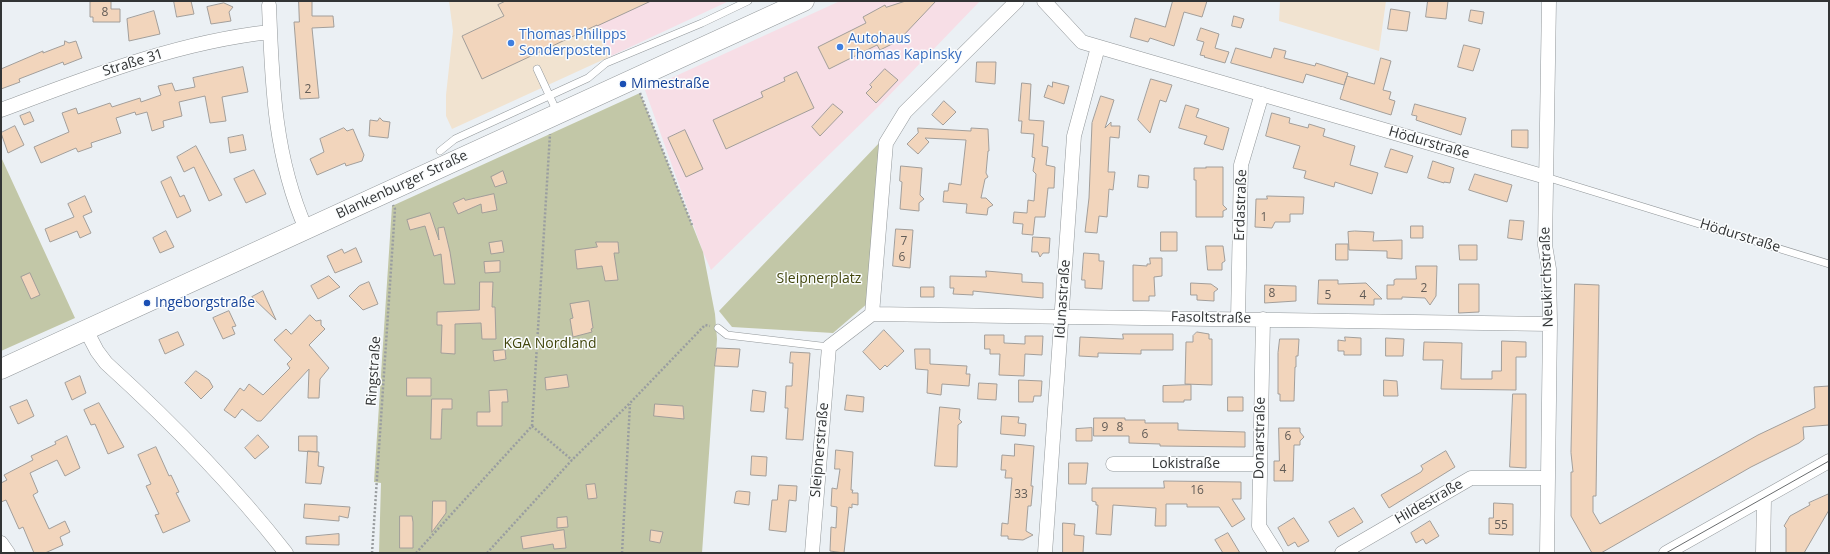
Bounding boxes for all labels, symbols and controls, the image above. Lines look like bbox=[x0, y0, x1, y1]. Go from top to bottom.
house number: 8 bbox=[102, 6, 108, 20]
place label: Thomas Philipps Sonderposten bbox=[519, 27, 626, 60]
place label: Autohaus Thomas Kapinsky bbox=[848, 31, 962, 64]
marker: Thomas Philipps Sonderposten bbox=[506, 38, 516, 48]
marker: Autohaus Thomas Kapinsky bbox=[835, 42, 845, 52]
street label: Straße 31 bbox=[101, 46, 165, 80]
place label: Mimestraße bbox=[631, 76, 710, 92]
marker: Mimestraße bbox=[618, 79, 628, 89]
house number: 2 bbox=[305, 83, 311, 97]
street label: Hödurstraße bbox=[1387, 123, 1471, 163]
street label: Blankenburger Straße bbox=[334, 147, 470, 223]
street label: Erdastraße bbox=[1231, 169, 1251, 241]
house number: 1 bbox=[1261, 211, 1267, 225]
street label: Hödurstraße bbox=[1698, 216, 1782, 256]
street label: Neukirchstraße bbox=[1537, 226, 1557, 328]
house number: 7 bbox=[901, 235, 907, 249]
house number: 6 bbox=[899, 251, 905, 265]
street label: Idunastraße bbox=[1052, 259, 1074, 339]
park label: Sleipnerplatz bbox=[777, 271, 861, 287]
house number: 2 bbox=[1421, 282, 1427, 296]
house number: 8 bbox=[1269, 287, 1275, 301]
house number: 5 bbox=[1325, 289, 1331, 303]
house number: 4 bbox=[1360, 289, 1366, 303]
place label: Ingeborgstraße bbox=[155, 295, 255, 311]
marker: Ingeborgstraße bbox=[142, 298, 152, 308]
street label: Fasoltstraße bbox=[1171, 309, 1251, 327]
street label: Ringstraße bbox=[363, 335, 385, 407]
park label: KGA Nordland bbox=[504, 336, 596, 352]
street label: Donarstraße bbox=[1251, 397, 1269, 479]
street label: Sleipnerstraße bbox=[807, 402, 833, 498]
house number: 9 bbox=[1102, 421, 1108, 435]
house number: 8 bbox=[1117, 421, 1123, 435]
house number: 6 bbox=[1142, 428, 1148, 442]
house number: 6 bbox=[1285, 430, 1291, 444]
street label: Lokistraße bbox=[1152, 456, 1220, 472]
house number: 4 bbox=[1280, 463, 1286, 477]
street label: Hildestraße bbox=[1392, 476, 1466, 528]
house number: 16 bbox=[1190, 484, 1204, 498]
house number: 33 bbox=[1014, 488, 1028, 502]
house number: 55 bbox=[1494, 519, 1508, 533]

